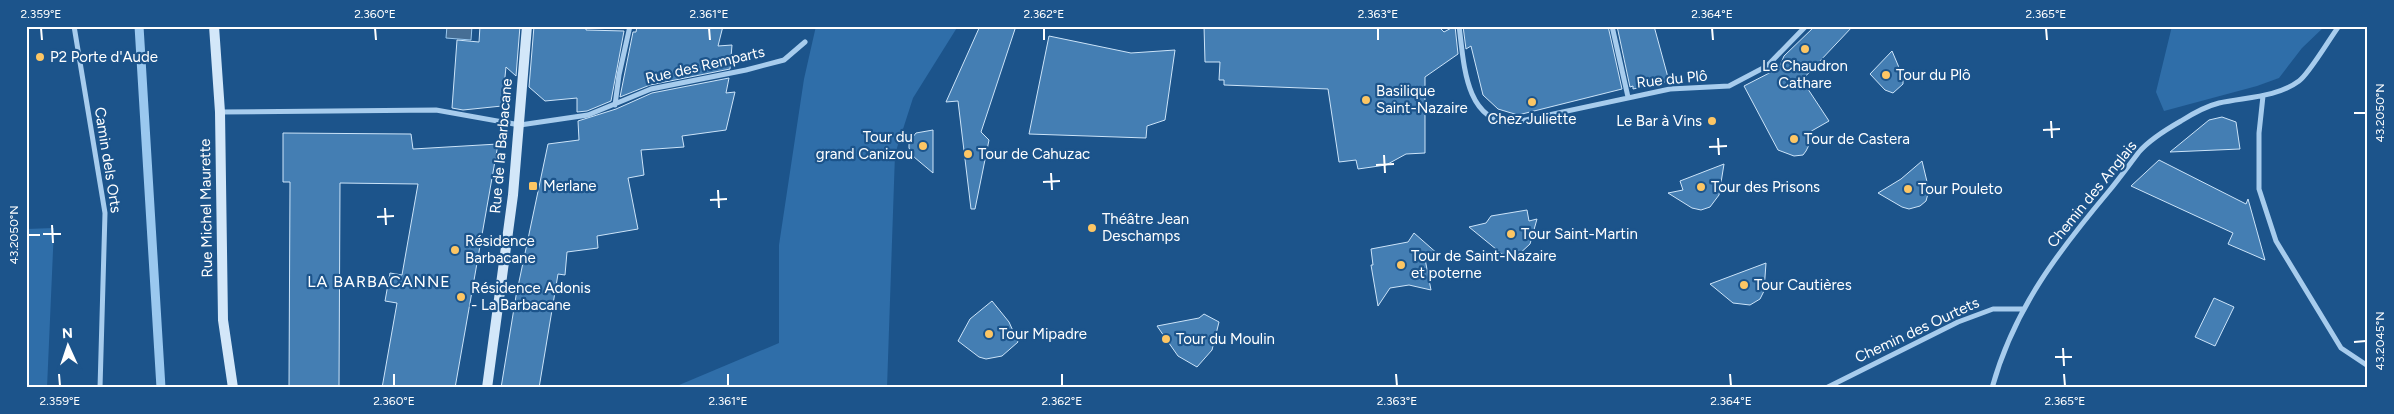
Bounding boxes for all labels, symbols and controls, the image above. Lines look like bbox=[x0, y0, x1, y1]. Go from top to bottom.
text: 2.359°E bbox=[21, 7, 61, 21]
text: 2.360°E bbox=[354, 7, 396, 21]
text: 2.361°E bbox=[689, 7, 729, 21]
text: 2.362°E bbox=[1024, 7, 1064, 21]
text: 2.363°E bbox=[1358, 7, 1398, 21]
text: 2.364°E bbox=[1691, 7, 1733, 21]
text: 2.365°E bbox=[2026, 7, 2066, 21]
street label: Rue des Remparts bbox=[644, 43, 766, 87]
marker: Le Chaudron Cathare bbox=[1799, 43, 1811, 55]
place label: P2 Porte d'Aude bbox=[50, 48, 158, 66]
marker: P2 Porte d'Aude bbox=[34, 51, 46, 63]
place label: Le Chaudron Cathare bbox=[1762, 57, 1848, 92]
street label: Rue du Plô bbox=[1636, 66, 1709, 92]
place label: Tour du Plô bbox=[1896, 66, 1971, 84]
marker: Tour du Plô bbox=[1880, 69, 1892, 81]
street label: Rue de la Barbacane bbox=[486, 78, 516, 214]
place label: Basilique Saint-Nazaire bbox=[1376, 82, 1468, 117]
text: 43.2050°N bbox=[2373, 83, 2387, 143]
marker: Basilique Saint-Nazaire bbox=[1360, 94, 1372, 106]
marker: Chez Juliette bbox=[1526, 96, 1538, 108]
street label: Camin dels Orts bbox=[91, 106, 125, 214]
place label: Chez Juliette bbox=[1487, 110, 1577, 128]
place label: Le Bar à Vins bbox=[1616, 112, 1702, 130]
marker: Le Bar à Vins bbox=[1706, 115, 1718, 127]
place label: Tour du grand Canizou bbox=[816, 128, 913, 163]
place label: Tour de Castera bbox=[1804, 130, 1910, 148]
marker: Tour de Castera bbox=[1788, 133, 1800, 145]
street label: Chemin des Anglais bbox=[2043, 137, 2141, 251]
street label: Rue Michel Maurette bbox=[196, 138, 216, 278]
marker: Tour du grand Canizou bbox=[917, 140, 929, 152]
place label: Tour de Cahuzac bbox=[978, 145, 1090, 163]
marker: Tour de Cahuzac bbox=[962, 148, 974, 160]
place label: Merlane bbox=[543, 177, 596, 195]
place label: Tour des Prisons bbox=[1711, 178, 1820, 196]
marker: Merlane bbox=[527, 180, 539, 192]
place label: Tour Pouleto bbox=[1918, 180, 2003, 198]
marker: Tour des Prisons bbox=[1695, 181, 1707, 193]
marker: Tour Pouleto bbox=[1902, 183, 1914, 195]
text: 43.2050°N bbox=[7, 205, 21, 265]
place label: Théâtre Jean Deschamps bbox=[1102, 210, 1189, 245]
marker: Théâtre Jean Deschamps bbox=[1086, 222, 1098, 234]
place label: Tour Saint-Martin bbox=[1521, 225, 1638, 243]
marker: Tour Saint-Martin bbox=[1505, 228, 1517, 240]
place label: Résidence Barbacane bbox=[465, 232, 536, 267]
marker: Résidence Barbacane bbox=[449, 244, 461, 256]
place label: Tour de Saint-Nazaire et poterne bbox=[1411, 247, 1557, 282]
marker: Tour de Saint-Nazaire et poterne bbox=[1395, 259, 1407, 271]
district label: LA BARBACANNE bbox=[307, 272, 451, 291]
place label: Tour Cautières bbox=[1754, 276, 1852, 294]
place label: Résidence Adonis - La Barbacane bbox=[471, 279, 591, 314]
marker: Tour Cautières bbox=[1738, 279, 1750, 291]
marker: Résidence Adonis - La Barbacane bbox=[455, 291, 467, 303]
street label: Chemin des Ourtets bbox=[1852, 293, 1982, 367]
text: 43.2045°N bbox=[2373, 312, 2387, 370]
north arrow bbox=[42, 322, 92, 372]
text: N bbox=[61, 325, 73, 342]
place label: Tour Mipadre bbox=[999, 325, 1087, 343]
marker: Tour Mipadre bbox=[983, 328, 995, 340]
place label: Tour du Moulin bbox=[1176, 330, 1275, 348]
marker: Tour du Moulin bbox=[1160, 333, 1172, 345]
text: 2.359°E bbox=[40, 394, 80, 408]
text: 2.360°E bbox=[373, 394, 415, 408]
text: 2.361°E bbox=[708, 394, 748, 408]
text: 2.362°E bbox=[1042, 394, 1082, 408]
text: 2.363°E bbox=[1377, 394, 1417, 408]
text: 2.364°E bbox=[1710, 394, 1752, 408]
text: 2.365°E bbox=[2045, 394, 2085, 408]

